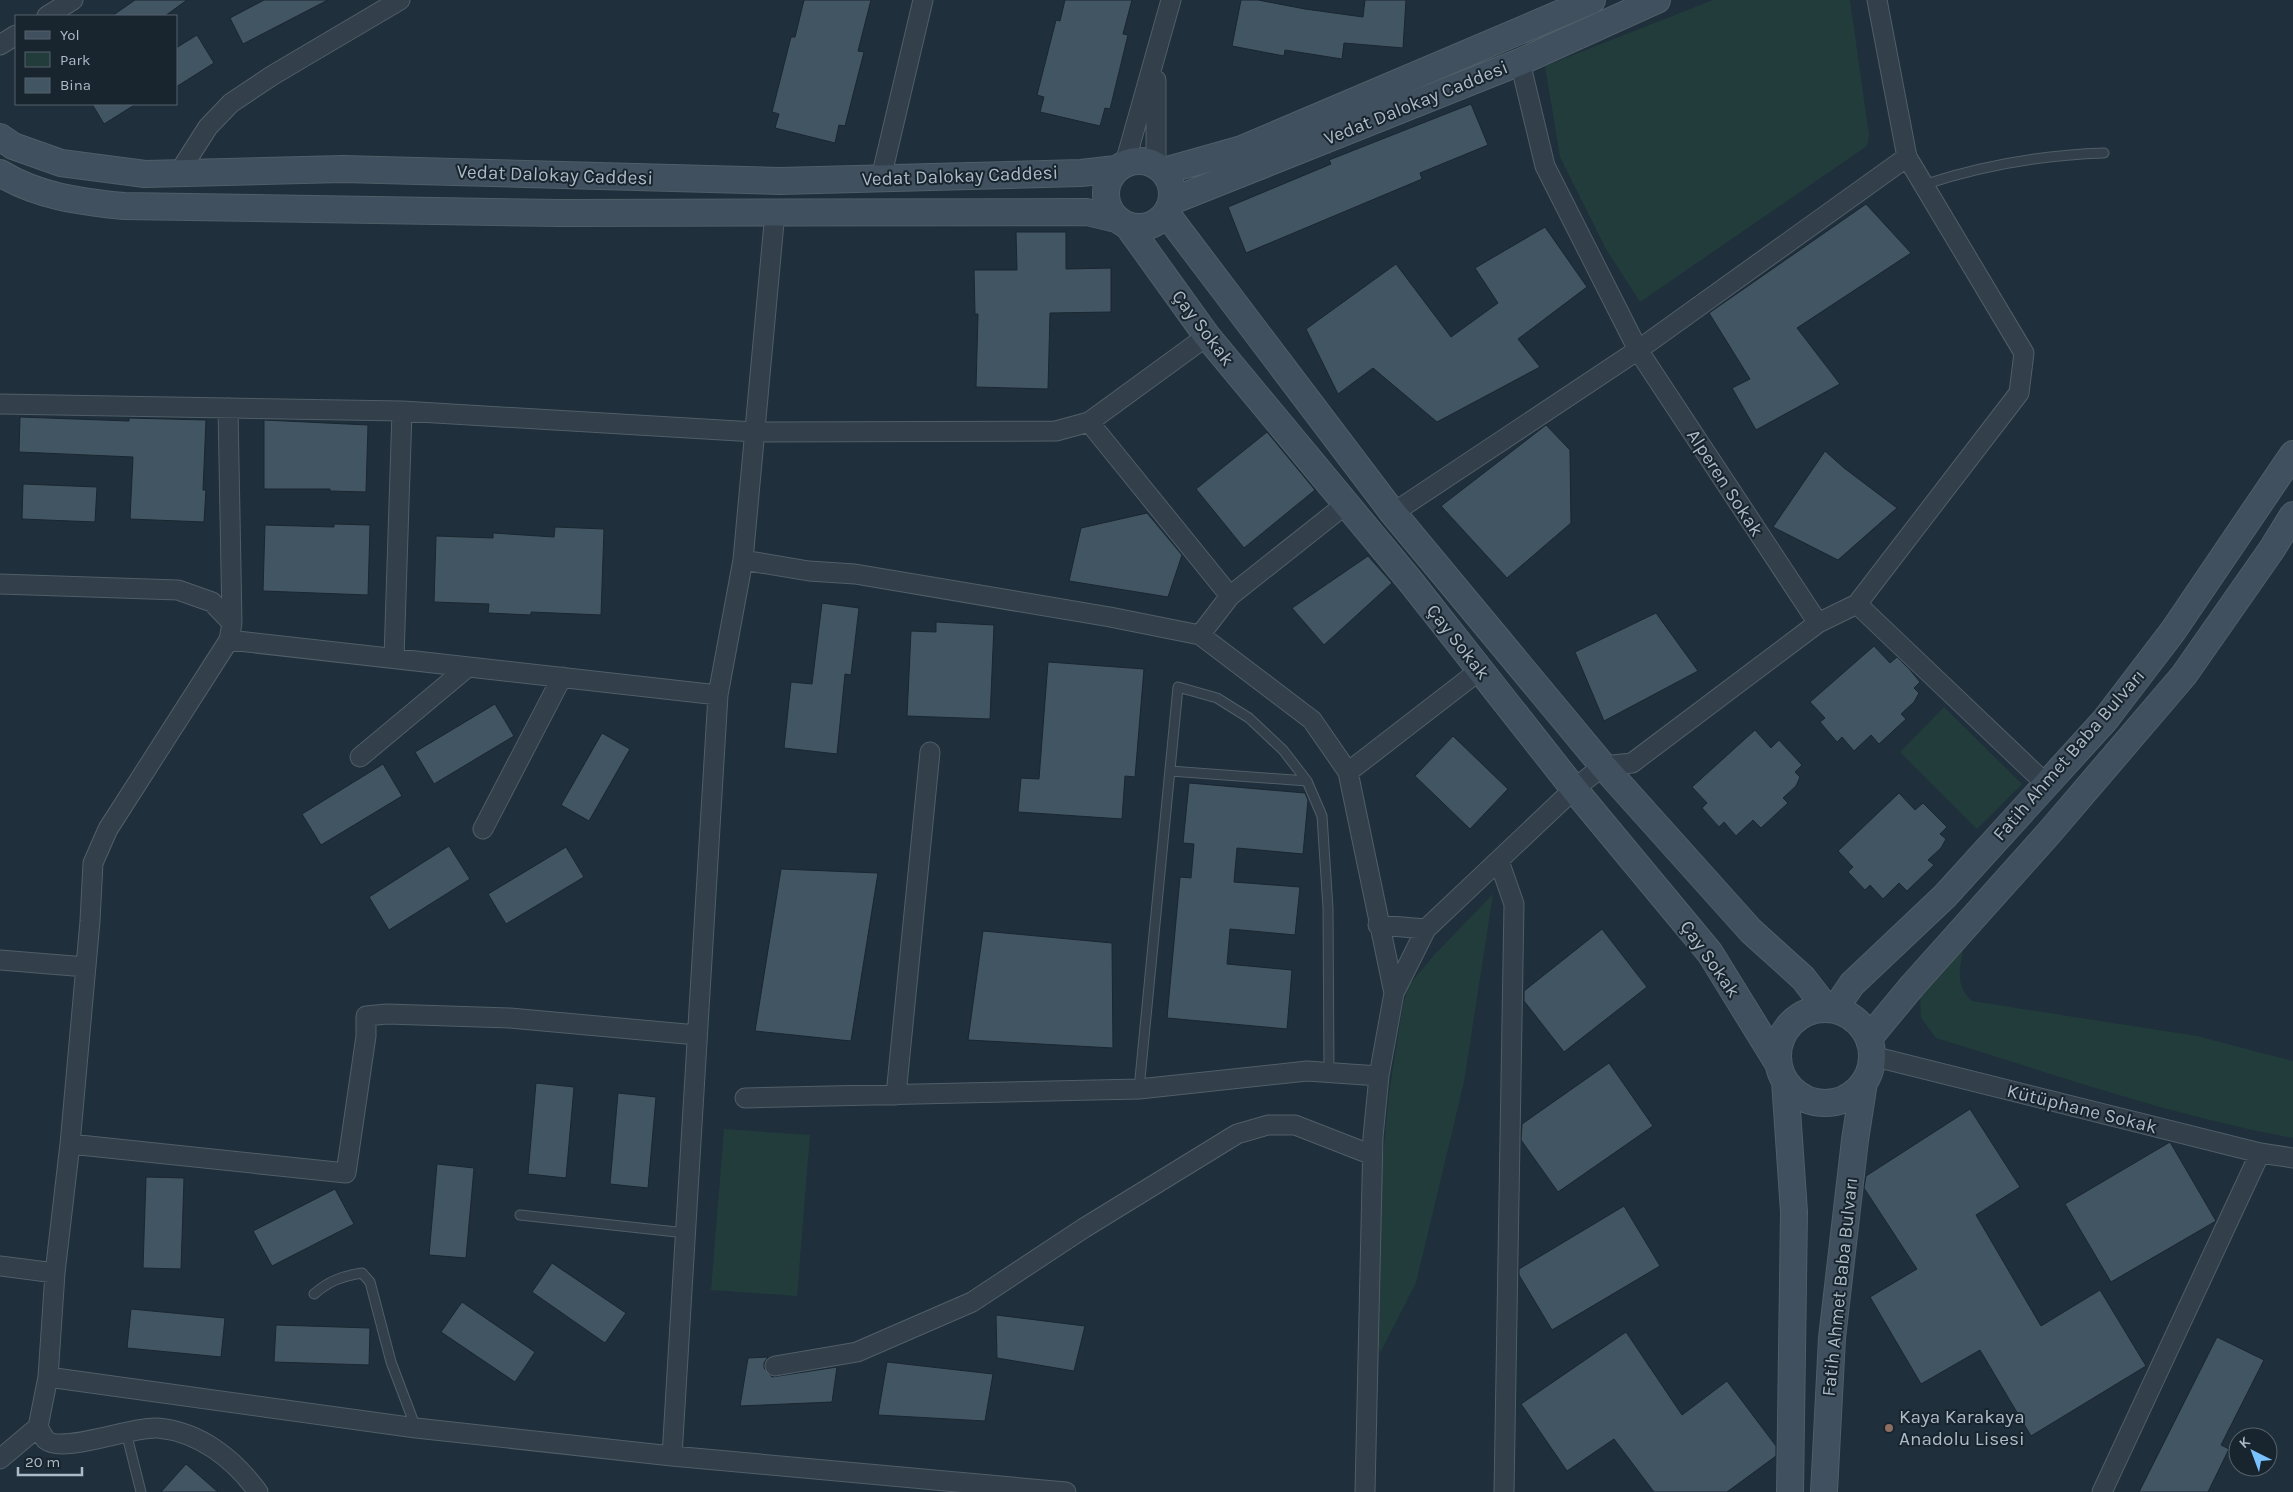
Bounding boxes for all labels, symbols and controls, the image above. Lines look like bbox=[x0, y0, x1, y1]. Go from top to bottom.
legend bbox=[15, 15, 178, 105]
text: Yol bbox=[60, 26, 80, 44]
text: Park bbox=[60, 51, 90, 69]
street label: Vedat Dalokay Caddesi bbox=[1321, 56, 1511, 150]
text: Bina bbox=[60, 76, 91, 94]
street label: Vedat Dalokay Caddesi bbox=[456, 161, 654, 189]
street label: Vedat Dalokay Caddesi bbox=[861, 162, 1059, 190]
street label: Çay Sokak bbox=[1167, 286, 1239, 370]
street label: Alperen Sokak bbox=[1682, 425, 1768, 541]
street label: Çay Sokak bbox=[1422, 600, 1494, 684]
street label: Fatih Ahmet Baba Bulvarı bbox=[1989, 665, 2149, 845]
street label: Çay Sokak bbox=[1675, 916, 1745, 1002]
street label: Kütüphane Sokak bbox=[2005, 1080, 2160, 1138]
street label: Fatih Ahmet Baba Bulvarı bbox=[1818, 1176, 1862, 1398]
place label: Kaya Karakaya Anadolu Lisesi bbox=[1899, 1406, 2025, 1450]
marker: Kaya Karakaya Anadolu Lisesi bbox=[1883, 1422, 1895, 1434]
north arrow bbox=[2228, 1427, 2278, 1477]
text: K bbox=[2236, 1433, 2254, 1452]
scale bar bbox=[18, 1444, 81, 1476]
text: 20 m bbox=[25, 1453, 60, 1471]

